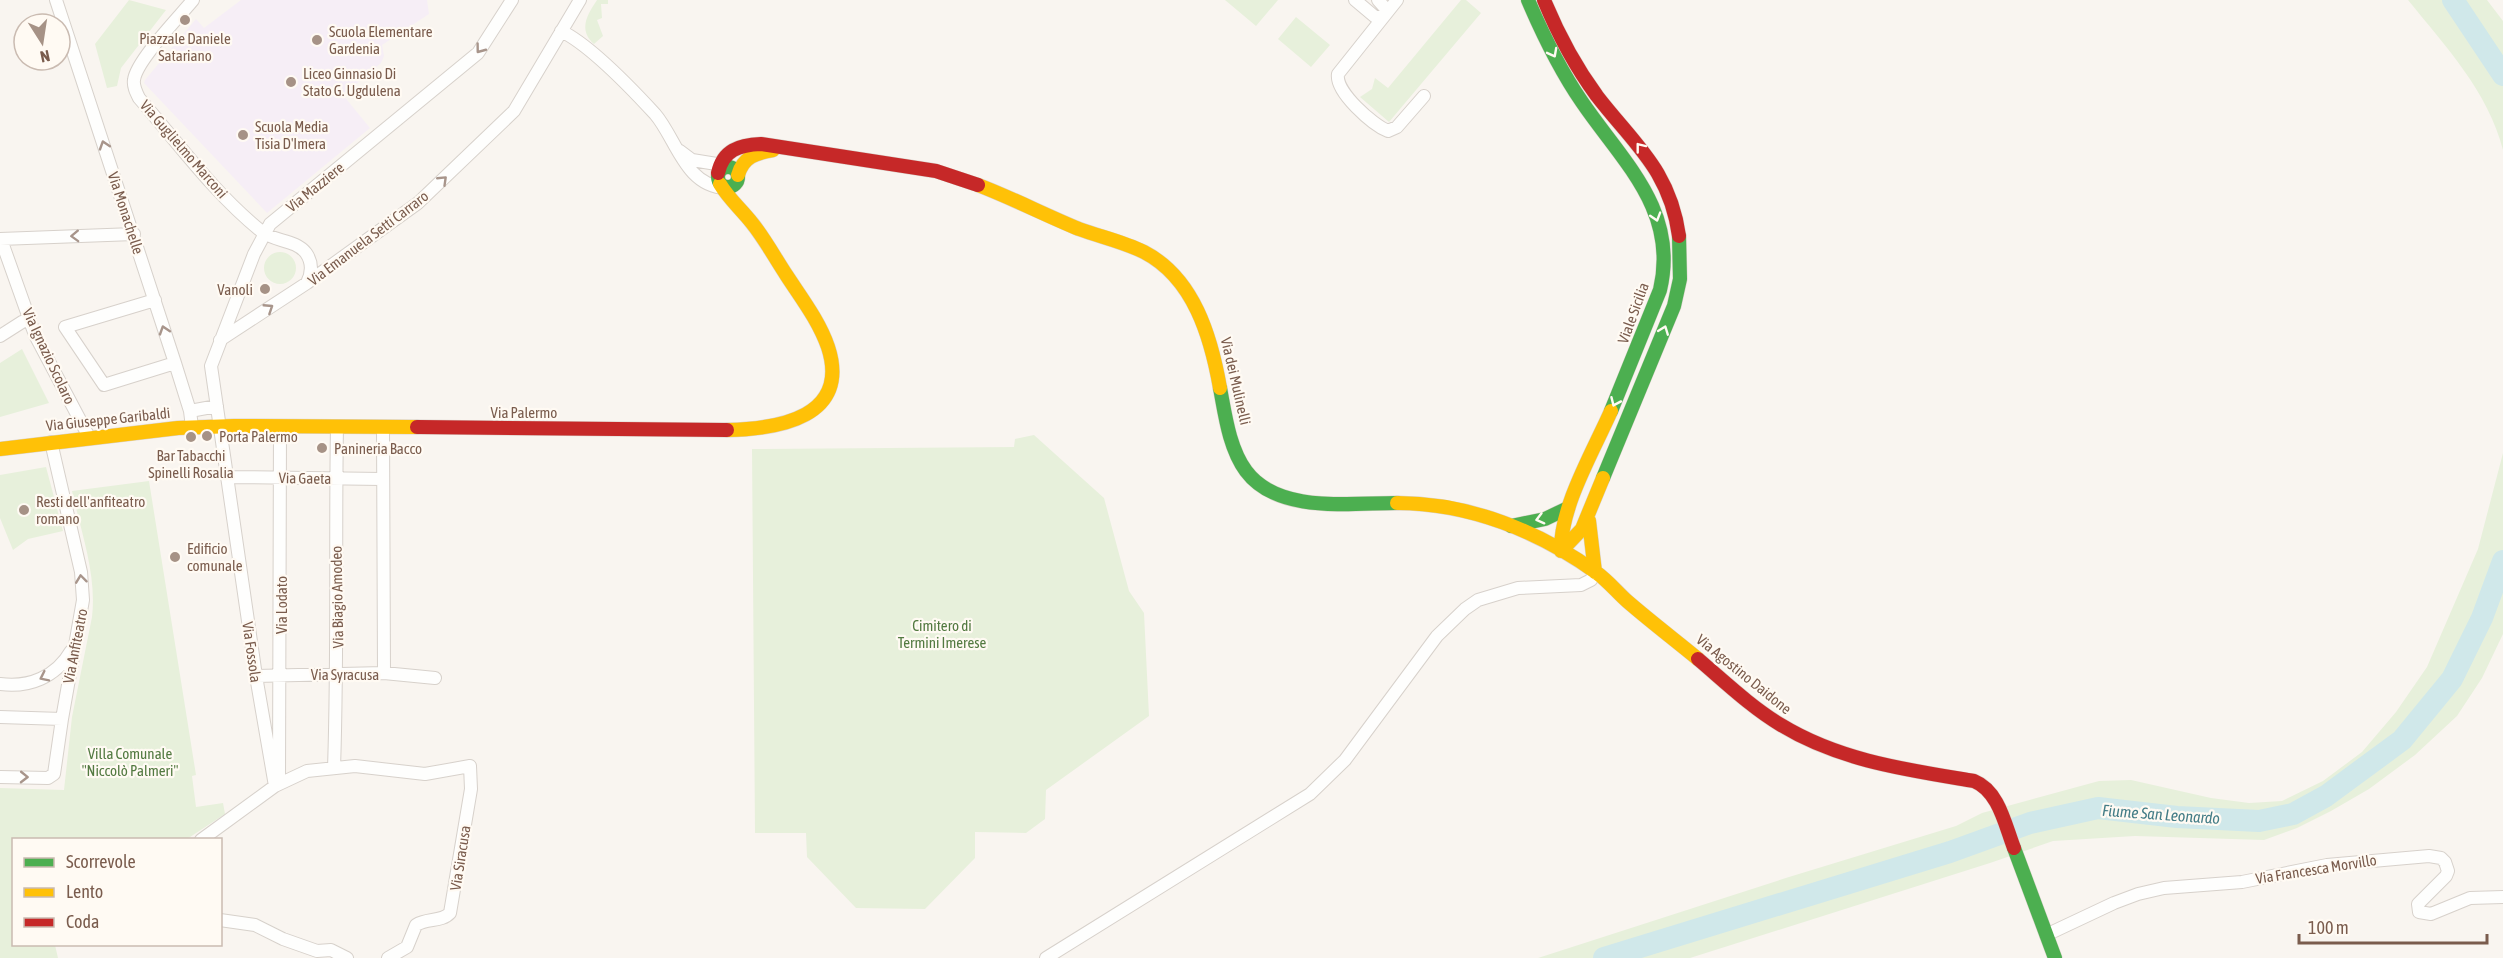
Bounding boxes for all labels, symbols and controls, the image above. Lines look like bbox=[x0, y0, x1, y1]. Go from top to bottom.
north arrow bbox=[12, 12, 72, 72]
marker: Piazzale Daniele Satariano bbox=[178, 13, 192, 27]
place label: Scuola Elementare Gardenia bbox=[329, 23, 433, 57]
place label: Piazzale Daniele Satariano bbox=[139, 30, 231, 64]
marker: Scuola Elementare Gardenia bbox=[310, 33, 324, 47]
one-way arrow bbox=[476, 42, 487, 53]
text: N bbox=[39, 47, 52, 66]
one-way arrow bbox=[1546, 47, 1557, 57]
place label: Liceo Ginnasio Di Stato G. Ugdulena bbox=[303, 65, 401, 99]
marker: Liceo Ginnasio Di Stato G. Ugdulena bbox=[284, 75, 298, 89]
street label: Via Guglielmo Marconi bbox=[137, 96, 231, 202]
place label: Scuola Media Tisia D'Imera bbox=[255, 118, 328, 152]
marker: Scuola Media Tisia D'Imera bbox=[236, 128, 250, 142]
one-way arrow bbox=[99, 140, 111, 151]
one-way arrow bbox=[1637, 143, 1648, 154]
street label: Via Mazziere bbox=[283, 159, 347, 215]
street label: Via Monachelle bbox=[105, 170, 147, 256]
one-way arrow bbox=[436, 176, 446, 187]
street label: Via Emanuela Setti Carraro bbox=[304, 187, 432, 289]
one-way arrow bbox=[1649, 211, 1661, 222]
one-way arrow bbox=[71, 230, 80, 242]
street label: Viale Sicilia bbox=[1614, 280, 1652, 346]
place label: Vanoli bbox=[217, 281, 253, 298]
marker: Vanoli bbox=[258, 282, 272, 296]
one-way arrow bbox=[263, 304, 274, 315]
street label: Via Ignazio Scolaro bbox=[19, 305, 79, 407]
one-way arrow bbox=[159, 325, 172, 336]
one-way arrow bbox=[1657, 325, 1669, 336]
street label: Via dei Mulinelli bbox=[1218, 336, 1254, 426]
one-way arrow bbox=[1610, 396, 1622, 407]
street label: Via Giuseppe Garibaldi bbox=[45, 404, 171, 434]
street label: Via Palermo bbox=[491, 404, 557, 421]
place label: Porta Palermo bbox=[219, 428, 298, 445]
marker: Porta Palermo bbox=[200, 429, 214, 443]
marker: Bar Tabacchi Spinelli Rosalia bbox=[184, 430, 198, 444]
place label: Panineria Bacco bbox=[334, 440, 422, 457]
marker: Panineria Bacco bbox=[315, 441, 329, 455]
place label: Bar Tabacchi Spinelli Rosalia bbox=[148, 447, 234, 481]
street label: Via Gaeta bbox=[278, 469, 332, 487]
place label: Resti dell'anfiteatro romano bbox=[36, 493, 145, 527]
marker: Resti dell'anfiteatro romano bbox=[17, 503, 31, 517]
one-way arrow bbox=[1535, 512, 1545, 525]
place label: Edificio comunale bbox=[187, 540, 243, 574]
street label: Via Biagio Amodeo bbox=[328, 546, 346, 648]
marker: Edificio comunale bbox=[168, 550, 182, 564]
one-way arrow bbox=[76, 574, 88, 583]
street label: Via Lodato bbox=[273, 576, 290, 634]
street label: Via Anfiteatro bbox=[59, 607, 91, 685]
park label: Cimitero di Termini Imerese bbox=[898, 617, 987, 651]
street label: Via Fossola bbox=[239, 621, 265, 684]
street label: Via Agostino Daidone bbox=[1693, 631, 1795, 718]
street label: Via Syracusa bbox=[311, 666, 379, 683]
one-way arrow bbox=[39, 669, 50, 681]
park label: Villa Comunale "Niccolò Palmeri" bbox=[82, 745, 178, 779]
one-way arrow bbox=[20, 771, 29, 783]
water label: Fiume San Leonardo bbox=[2101, 801, 2221, 827]
street label: Via Siracusa bbox=[446, 824, 474, 892]
legend bbox=[12, 838, 222, 946]
text: Scorrevole bbox=[66, 851, 136, 872]
street label: Via Francesca Morvillo bbox=[2254, 851, 2378, 887]
text: Lento bbox=[66, 881, 103, 902]
scale bar bbox=[2299, 907, 2486, 945]
text: Coda bbox=[66, 911, 99, 932]
text: 100 m bbox=[2308, 917, 2349, 938]

